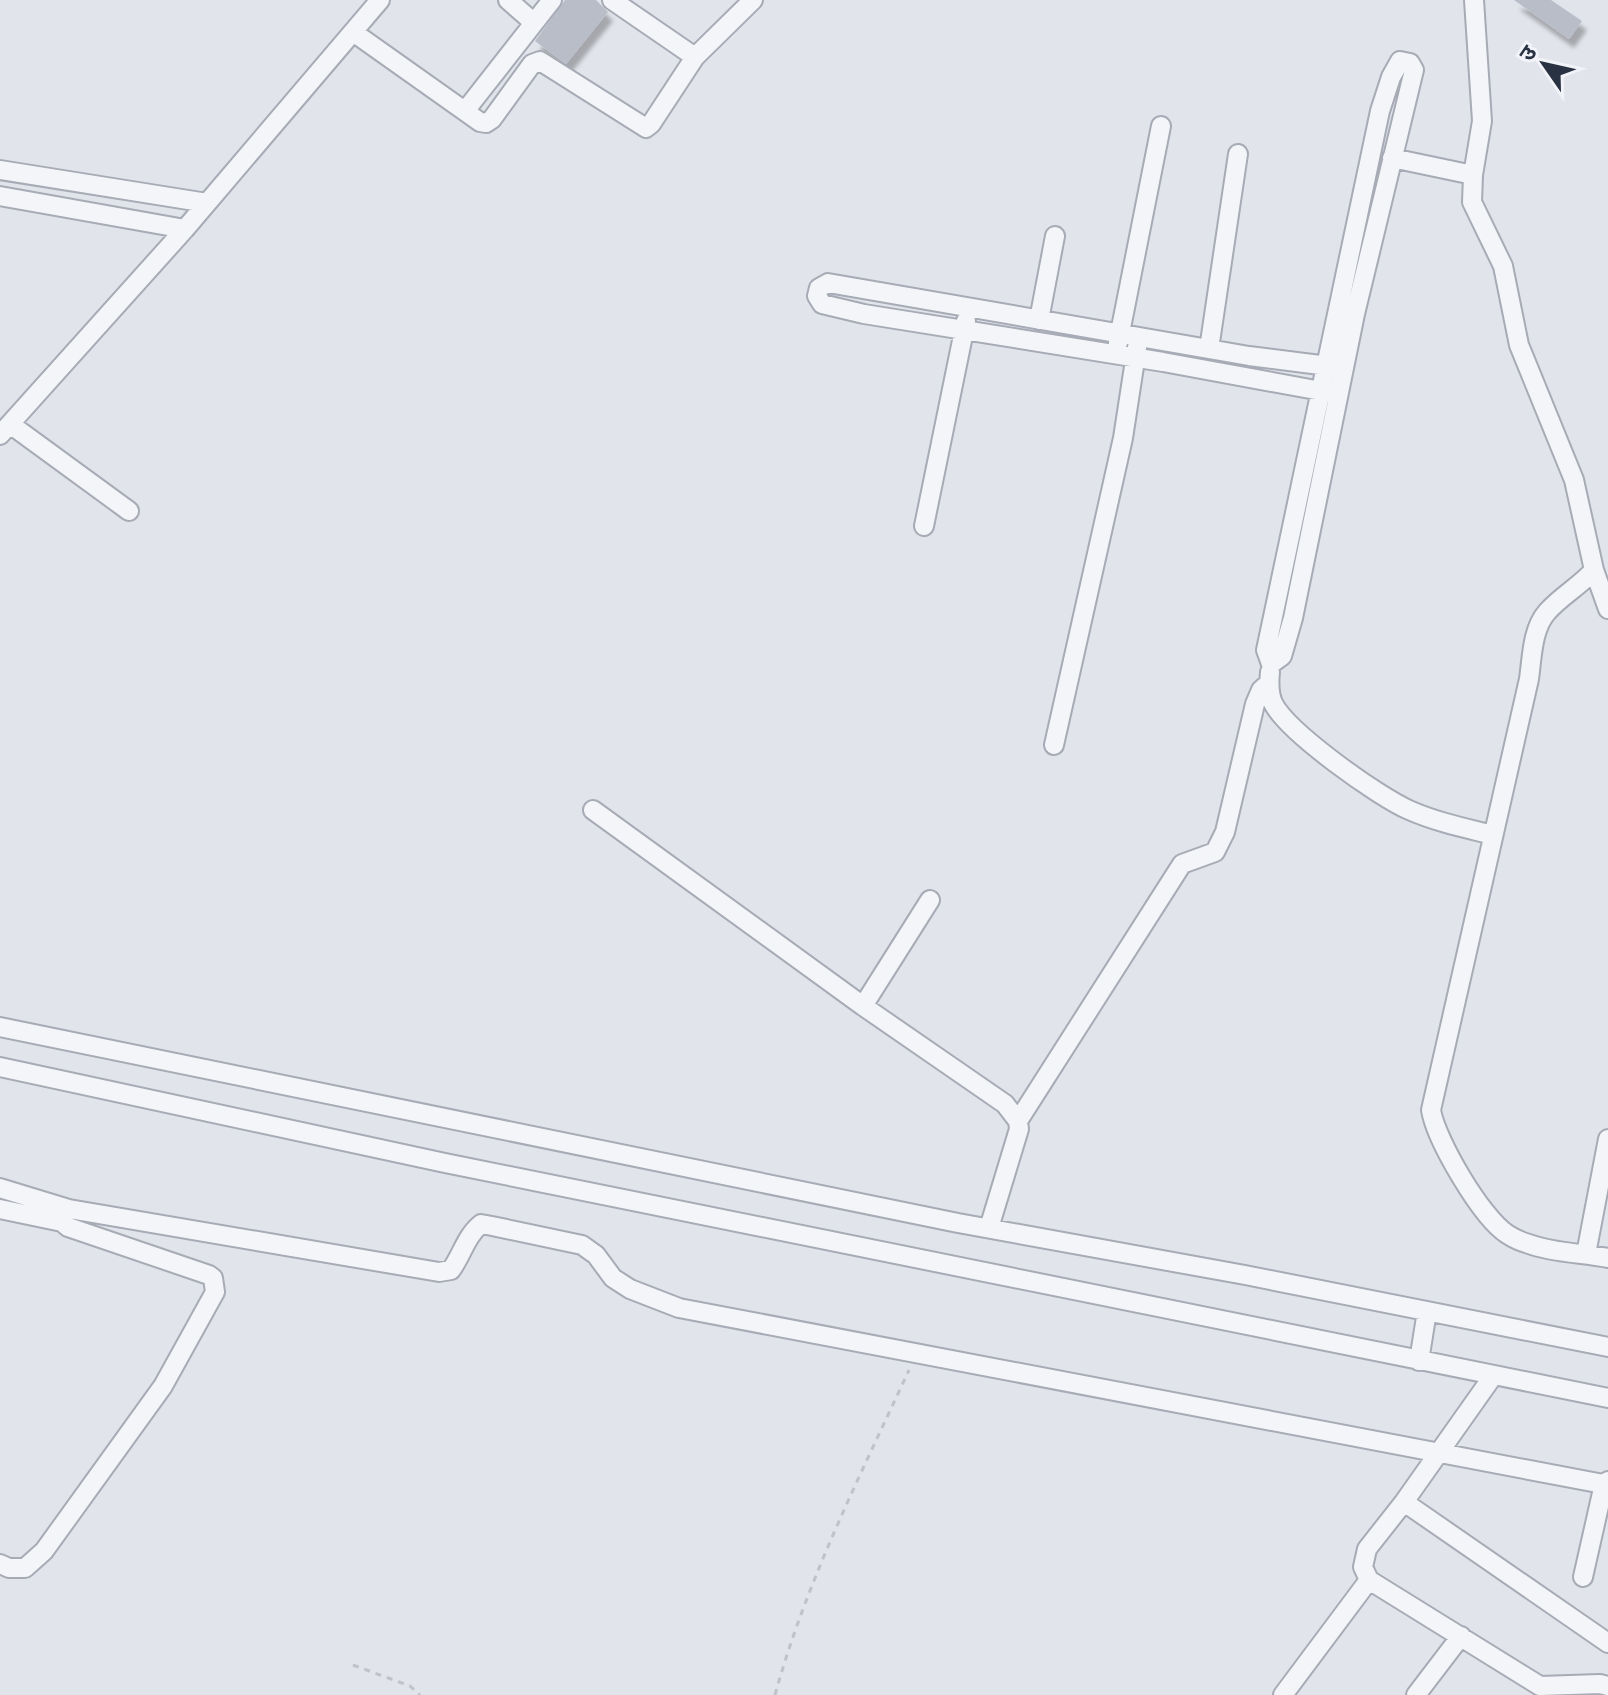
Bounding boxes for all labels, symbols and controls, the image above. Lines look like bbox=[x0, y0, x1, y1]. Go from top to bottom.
north arrow bbox=[1504, 24, 1584, 104]
text: उ bbox=[1512, 39, 1542, 65]

